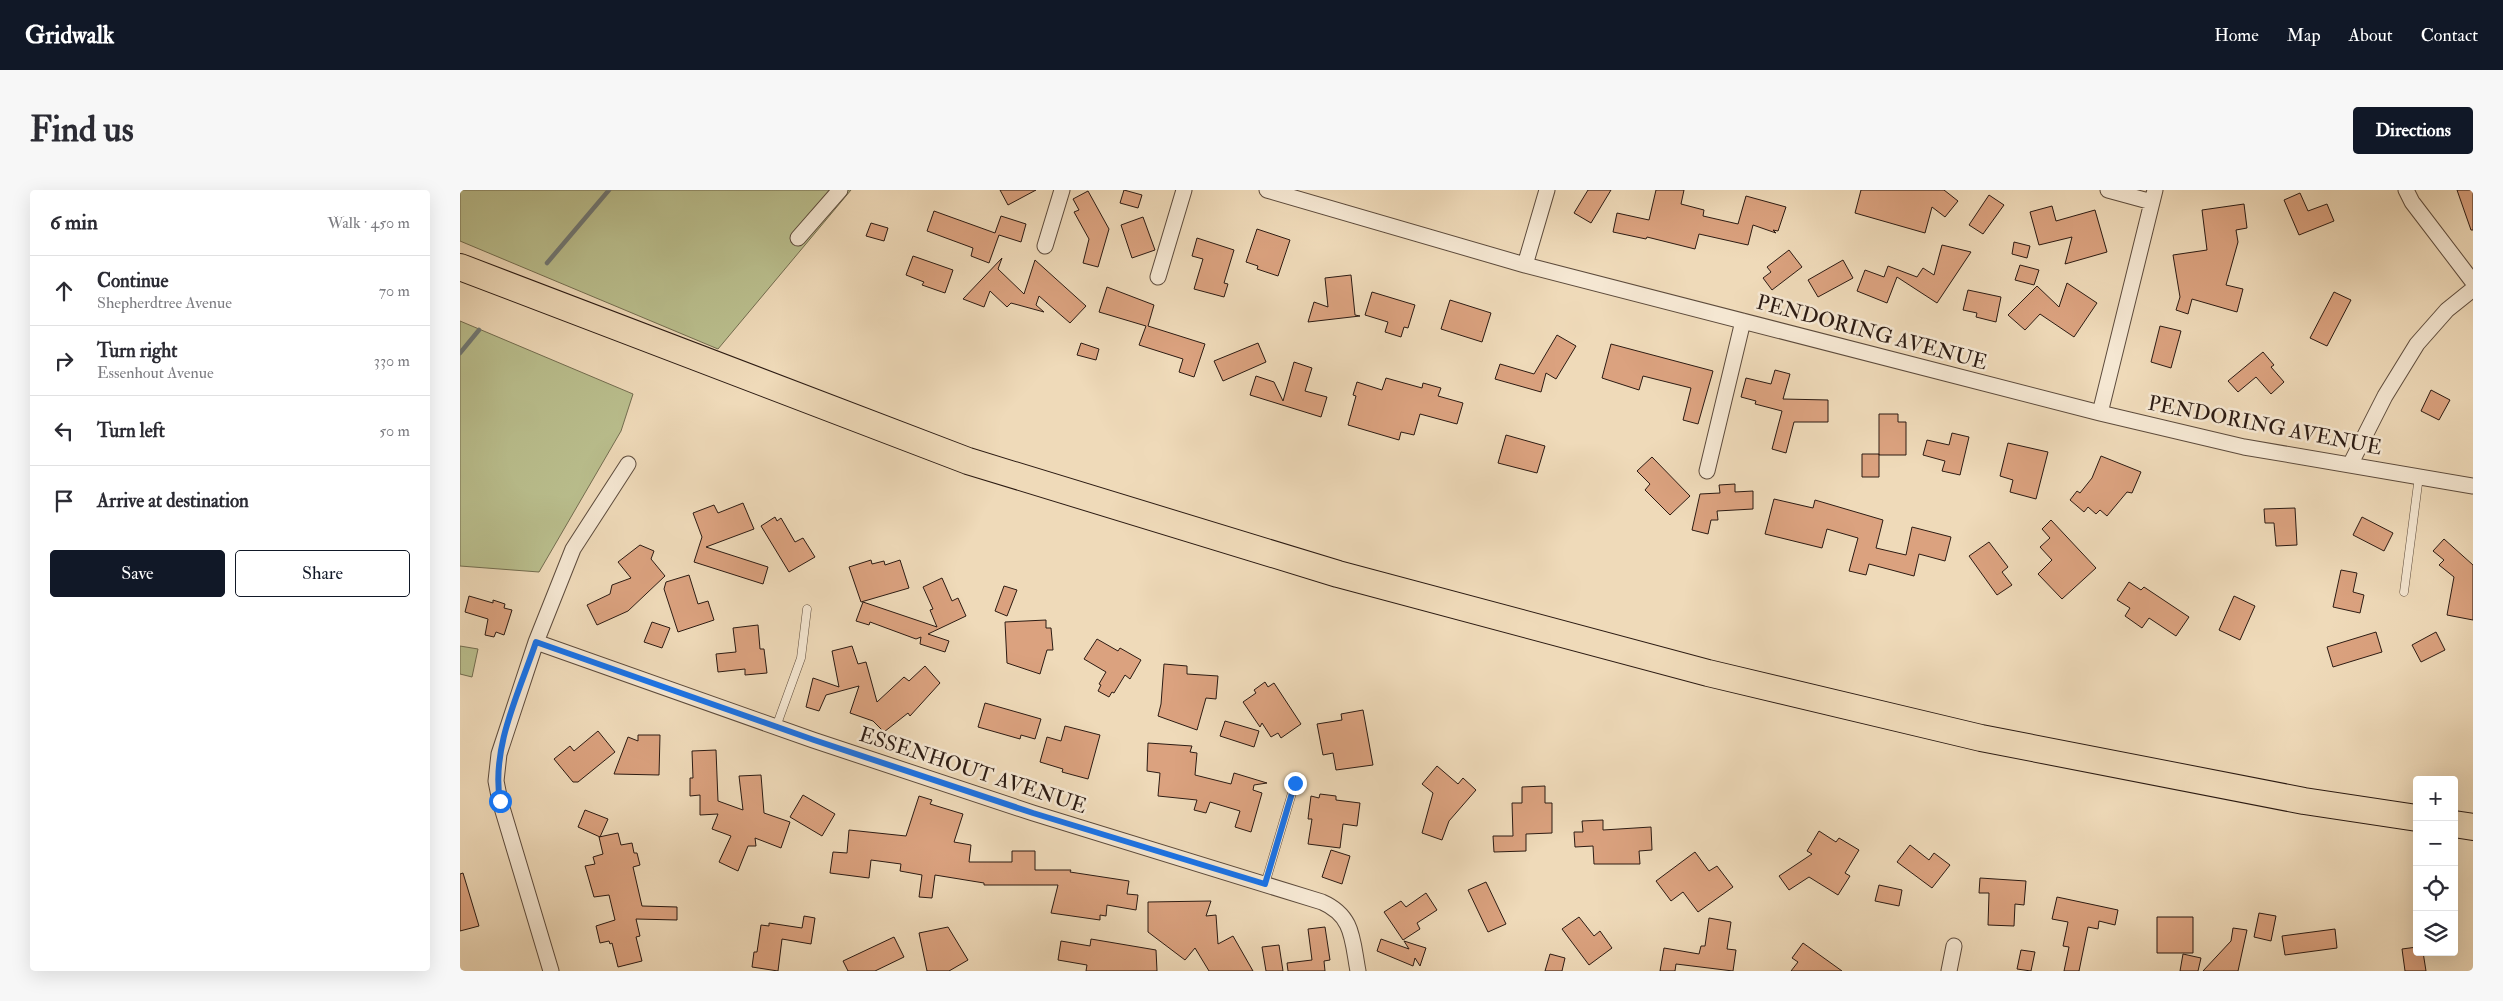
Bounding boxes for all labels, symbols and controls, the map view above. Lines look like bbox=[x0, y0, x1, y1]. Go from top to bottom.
text: Gridwalk bbox=[25, 20, 114, 51]
text: Home bbox=[2214, 24, 2259, 47]
text: Map bbox=[2287, 24, 2321, 47]
text: About bbox=[2349, 24, 2393, 47]
text: Contact bbox=[2421, 24, 2478, 47]
button: Directions bbox=[2353, 107, 2473, 154]
text: Find us bbox=[30, 108, 134, 152]
text: 6 min bbox=[50, 209, 98, 236]
text: Walk · 450 m bbox=[327, 213, 410, 233]
text: Continue bbox=[97, 269, 168, 293]
icon: ahead bbox=[50, 277, 78, 305]
text: 70 m bbox=[379, 281, 410, 301]
street label: PENDORING AVENUE bbox=[1754, 289, 1990, 376]
text: Shepherdtree Avenue bbox=[97, 293, 232, 313]
text: Turn right bbox=[97, 339, 177, 363]
icon: right bbox=[50, 347, 78, 375]
text: 330 m bbox=[374, 351, 410, 371]
text: Essenhout Avenue bbox=[97, 363, 214, 383]
street label: PENDORING AVENUE bbox=[2146, 390, 2384, 461]
icon: left bbox=[50, 417, 78, 445]
text: Turn left bbox=[97, 419, 165, 443]
text: 50 m bbox=[379, 421, 410, 441]
icon: arrive bbox=[50, 487, 78, 515]
text: Arrive at destination bbox=[97, 489, 249, 513]
button: Save bbox=[50, 550, 225, 597]
button: Share bbox=[235, 550, 410, 597]
street label: ESSENHOUT AVENUE bbox=[856, 721, 1090, 820]
route end bbox=[1284, 772, 1307, 795]
map controls bbox=[2413, 776, 2458, 956]
button: + bbox=[2413, 776, 2458, 821]
route start bbox=[489, 790, 512, 813]
button: − bbox=[2413, 821, 2458, 866]
button: locate bbox=[2413, 866, 2458, 911]
button: layers bbox=[2413, 911, 2458, 956]

